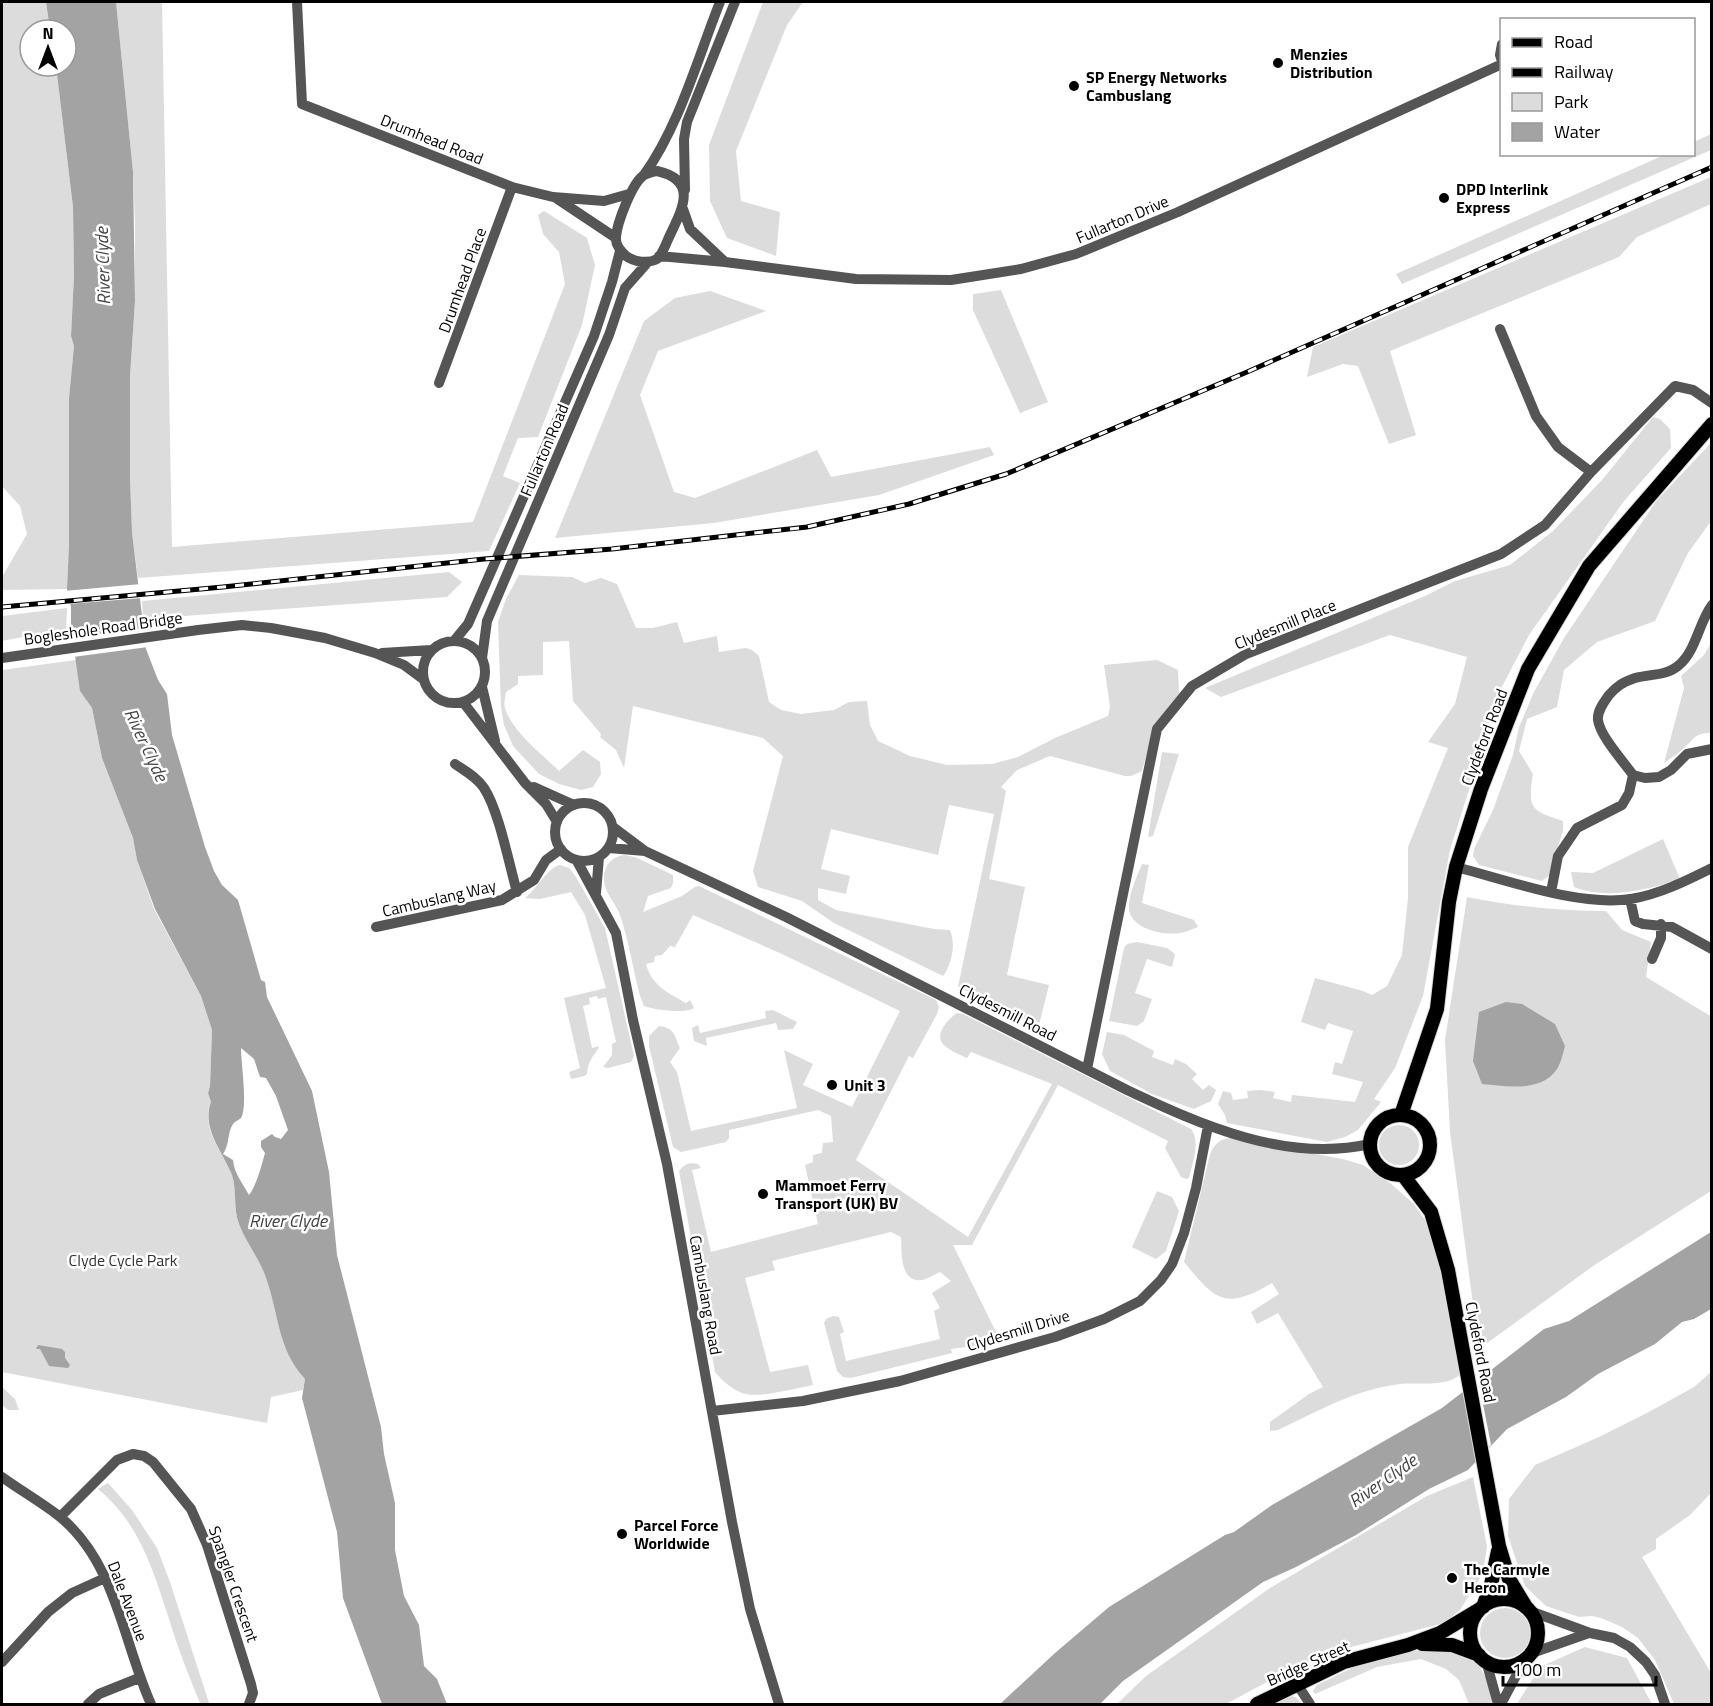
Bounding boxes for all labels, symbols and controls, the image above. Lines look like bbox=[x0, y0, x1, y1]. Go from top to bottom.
north arrow bbox=[18, 18, 78, 78]
legend bbox=[1500, 18, 1695, 156]
text: N bbox=[42, 21, 54, 45]
text: Road bbox=[1554, 28, 1593, 55]
place label: Menzies Distribution bbox=[1290, 42, 1373, 84]
marker: Menzies Distribution bbox=[1271, 56, 1285, 70]
text: Railway bbox=[1554, 58, 1614, 85]
place label: SP Energy Networks Cambuslang bbox=[1086, 65, 1227, 107]
marker: SP Energy Networks Cambuslang bbox=[1067, 79, 1081, 93]
text: Park bbox=[1554, 88, 1589, 115]
street label: Drumhead Road bbox=[377, 107, 487, 171]
text: Water bbox=[1554, 118, 1600, 145]
place label: DPD Interlink Express bbox=[1456, 177, 1549, 219]
street label: Fullarton Drive bbox=[1072, 189, 1172, 249]
marker: DPD Interlink Express bbox=[1437, 191, 1451, 205]
street label: Drumhead Place bbox=[432, 224, 492, 336]
water label: River Clyde bbox=[88, 225, 117, 305]
street label: Fullarton Road bbox=[514, 400, 574, 500]
street label: Clydesmill Place bbox=[1230, 593, 1340, 655]
street label: Bogleshole Road Bridge bbox=[22, 605, 184, 651]
street label: Clydeford Road bbox=[1455, 685, 1513, 789]
water label: River Clyde bbox=[118, 704, 176, 787]
street label: Cambuslang Way bbox=[380, 873, 499, 923]
street label: Clydesmill Road bbox=[955, 977, 1061, 1047]
place label: Unit 3 bbox=[844, 1073, 886, 1097]
marker: Unit 3 bbox=[825, 1078, 839, 1092]
place label: Mammoet Ferry Transport (UK) BV bbox=[775, 1173, 899, 1215]
marker: Mammoet Ferry Transport (UK) BV bbox=[756, 1187, 770, 1201]
water label: River Clyde bbox=[249, 1207, 329, 1234]
street label: Cambuslang Road bbox=[684, 1233, 728, 1357]
park label: Clyde Cycle Park bbox=[69, 1248, 178, 1272]
street label: Clydeford Road bbox=[1459, 1300, 1503, 1404]
street label: Clydesmill Drive bbox=[963, 1303, 1073, 1357]
water label: River Clyde bbox=[1343, 1446, 1424, 1514]
place label: Parcel Force Worldwide bbox=[634, 1513, 718, 1555]
street label: Spangler Crescent bbox=[203, 1523, 265, 1646]
marker: Parcel Force Worldwide bbox=[615, 1527, 629, 1541]
place label: The Carmyle Heron bbox=[1464, 1557, 1550, 1599]
street label: Dale Avenue bbox=[102, 1558, 154, 1644]
marker: The Carmyle Heron bbox=[1445, 1571, 1459, 1585]
street label: Bridge Street bbox=[1263, 1634, 1354, 1692]
scale bar bbox=[1503, 1649, 1656, 1687]
text: 100 m bbox=[1512, 1656, 1561, 1683]

